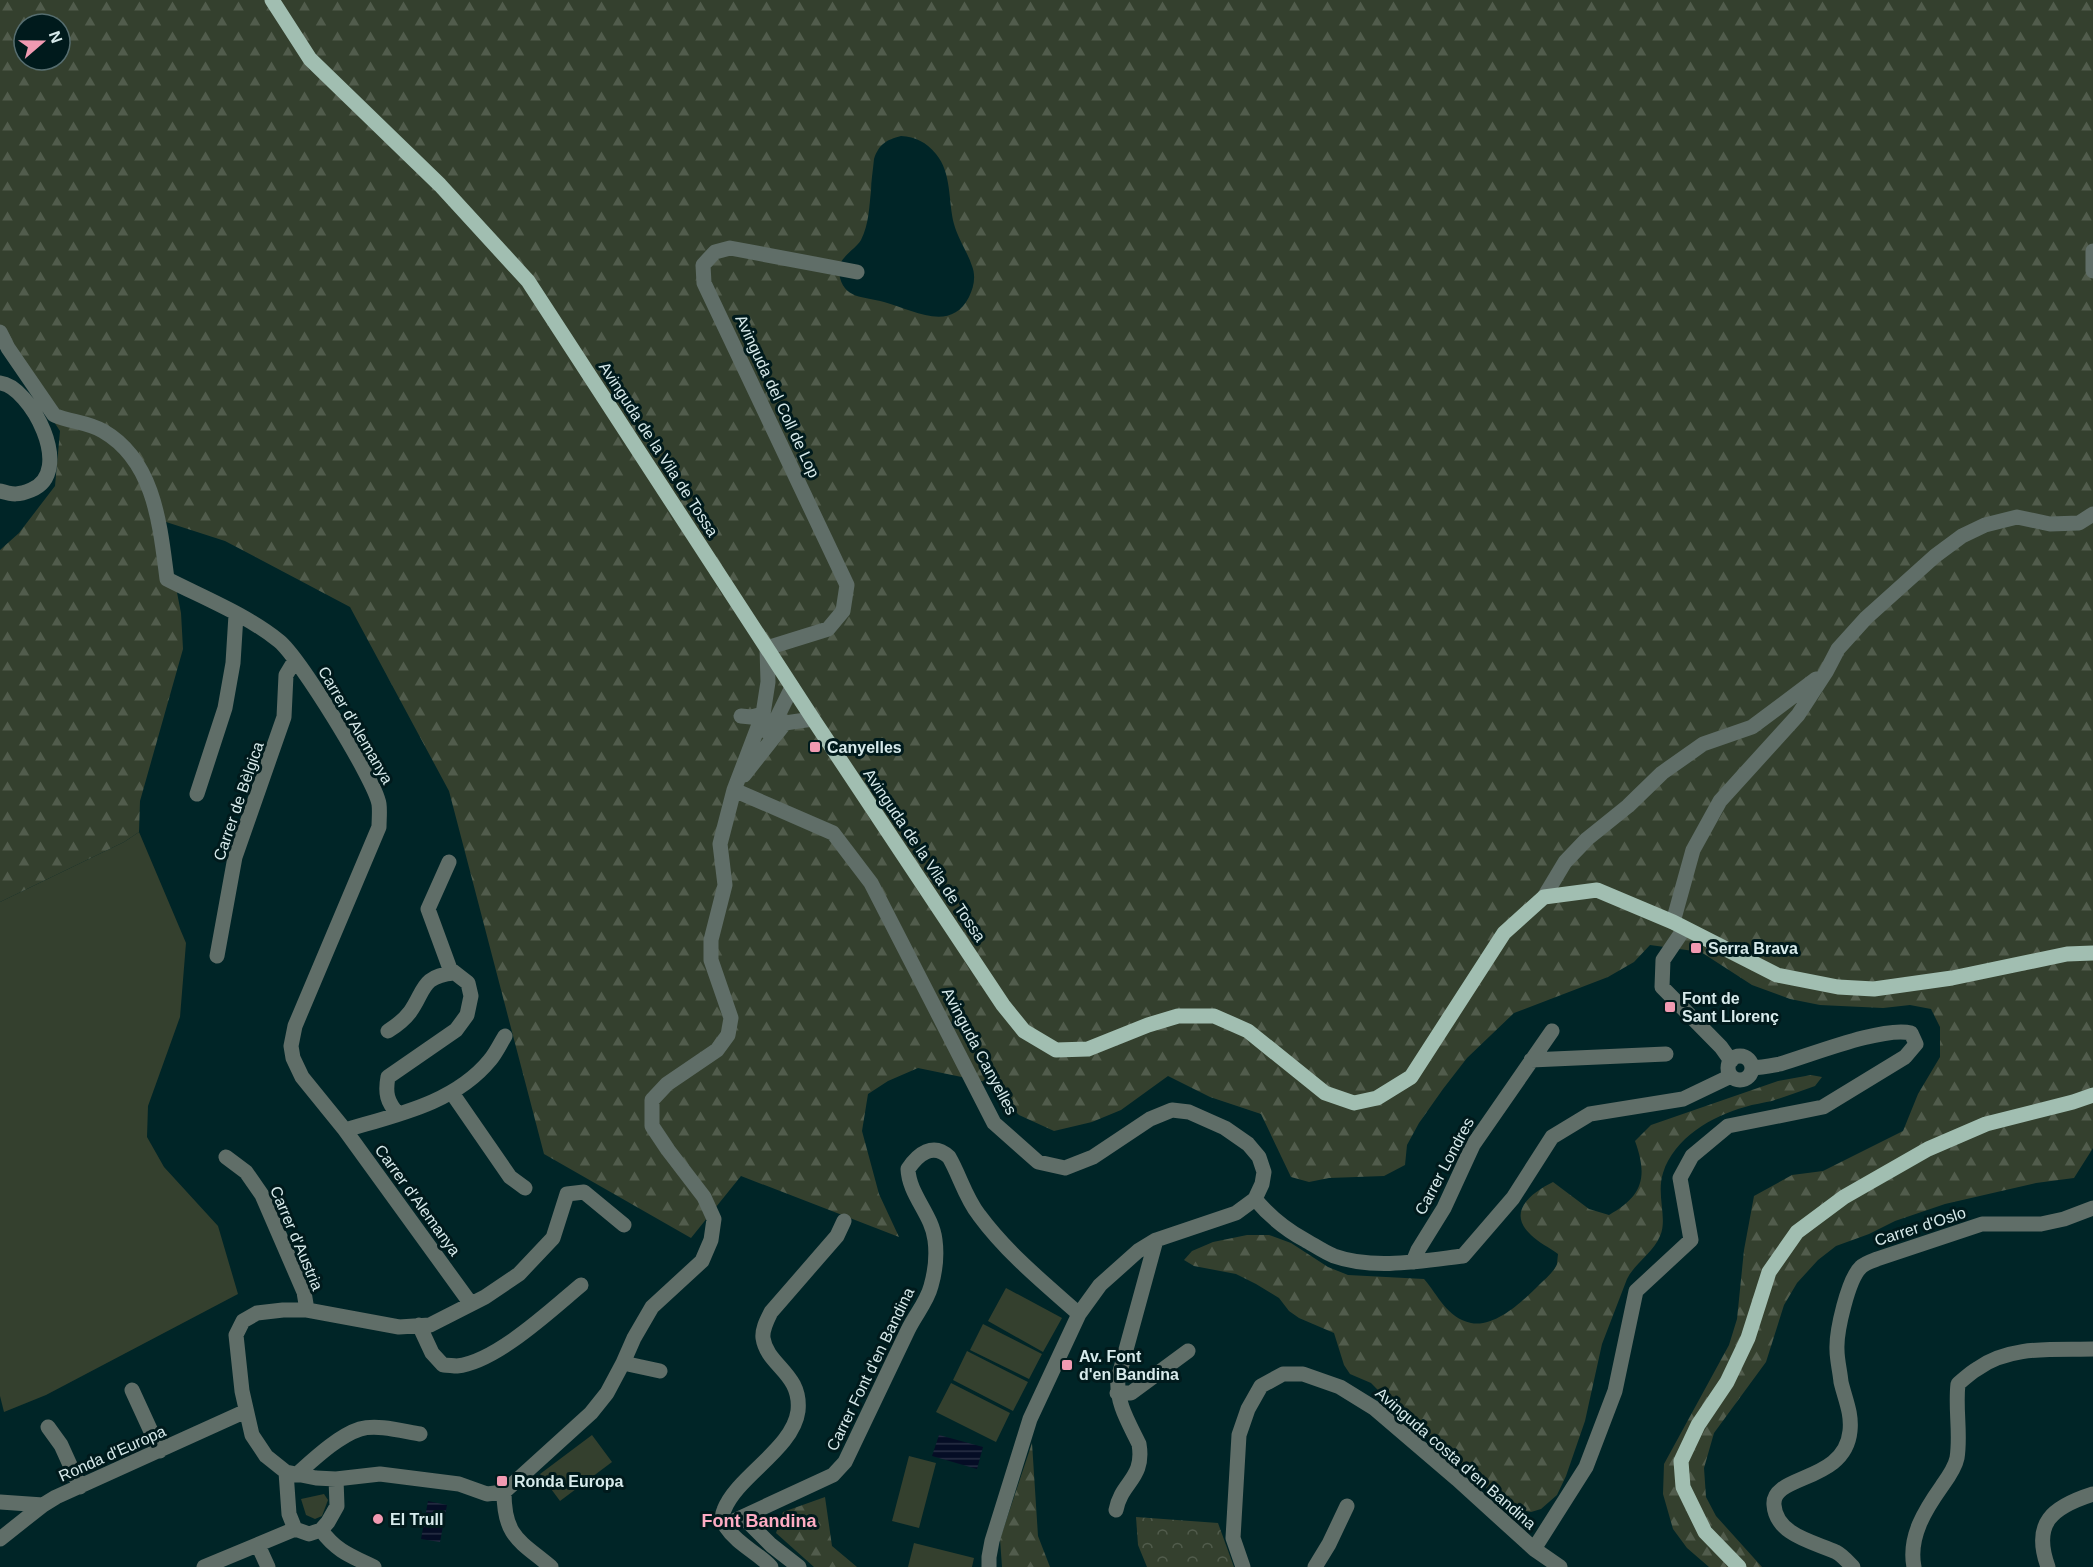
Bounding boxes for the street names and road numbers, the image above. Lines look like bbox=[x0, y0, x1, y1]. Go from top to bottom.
street label: Avinguda del Coll de Lop bbox=[732, 312, 823, 480]
street label: Avinguda de la Vila de Tossa bbox=[596, 359, 721, 540]
street label: Carrer d'Alemanya bbox=[315, 663, 396, 787]
street label: Carrer de Bèlgica bbox=[210, 739, 267, 863]
street label: Avinguda de la Vila de Tossa bbox=[860, 766, 989, 945]
street label: Avinguda Canyelles bbox=[939, 985, 1020, 1118]
street label: Carrer Londres bbox=[1412, 1115, 1477, 1218]
street label: Carrer d'Alemanya bbox=[372, 1142, 464, 1259]
street label: Carrer d'Austria bbox=[267, 1184, 326, 1293]
street label: Carrer d'Oslo bbox=[1873, 1204, 1968, 1249]
street label: Carrer Font d'en Bandina bbox=[824, 1285, 917, 1453]
street label: Avinguda costa d'en Bandina bbox=[1372, 1384, 1539, 1533]
street label: Ronda d'Europa bbox=[56, 1422, 168, 1485]

